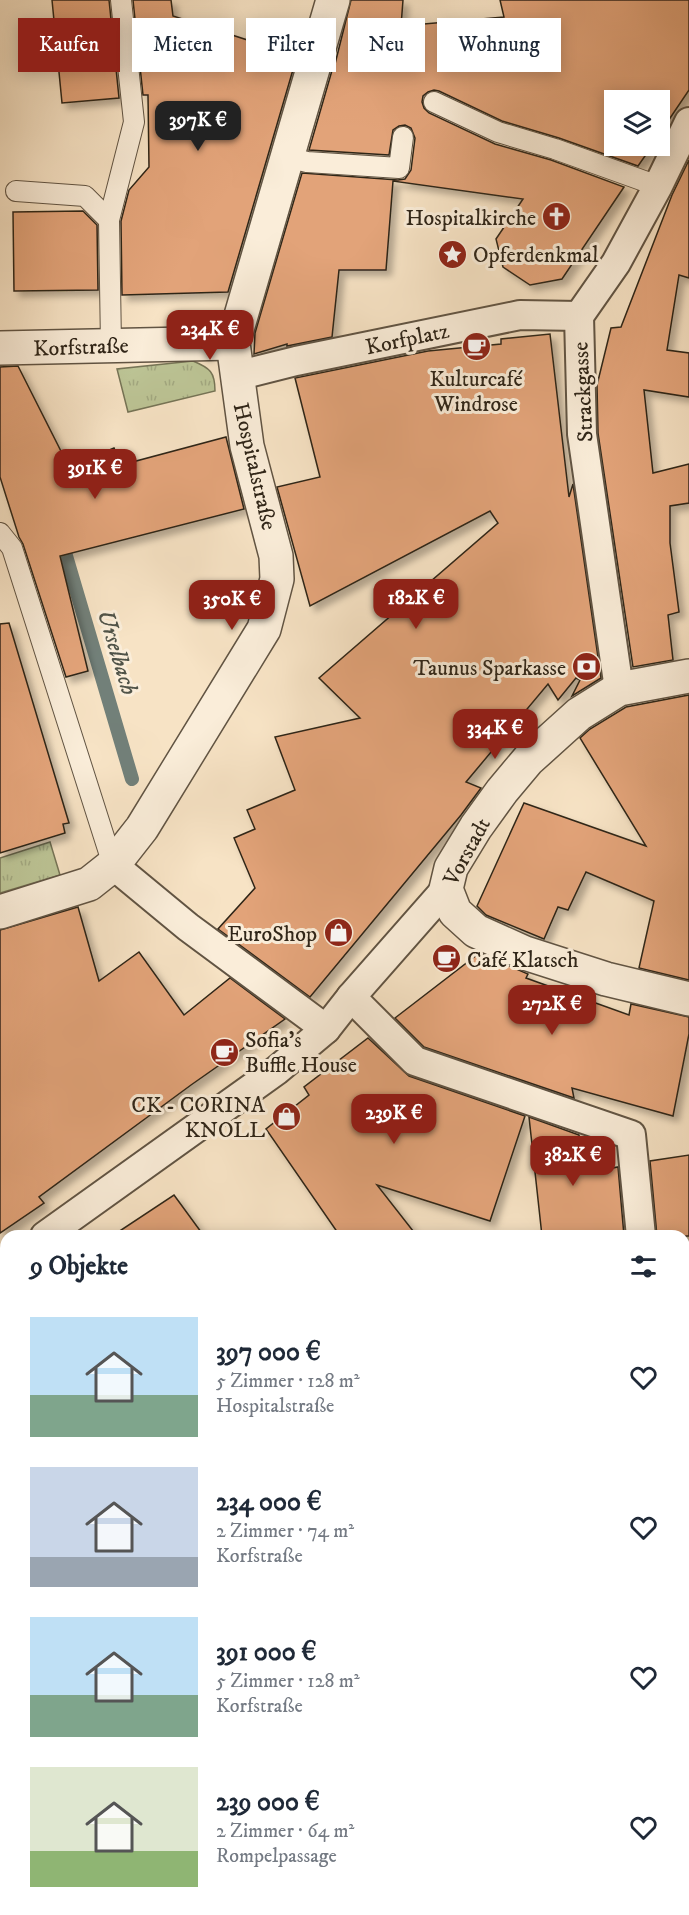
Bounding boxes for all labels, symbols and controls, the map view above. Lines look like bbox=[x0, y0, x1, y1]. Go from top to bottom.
chip: Kaufen bbox=[18, 18, 120, 72]
chip: Mieten bbox=[132, 18, 234, 72]
chip: Filter bbox=[246, 18, 336, 72]
chip: Neu bbox=[348, 18, 425, 72]
chip: Wohnung bbox=[437, 18, 561, 72]
map controls bbox=[604, 90, 670, 156]
button: layers bbox=[604, 90, 670, 156]
pin: 397K € bbox=[149, 101, 247, 152]
text: 397K € bbox=[169, 108, 227, 133]
church icon: Hospitalkirche bbox=[541, 201, 573, 233]
place label: Hospitalkirche bbox=[405, 205, 536, 232]
place icon: Opferdenkmal bbox=[436, 238, 468, 270]
place label: Opferdenkmal bbox=[473, 242, 599, 269]
pin: 234K € bbox=[161, 310, 259, 361]
text: 234K € bbox=[181, 317, 239, 342]
street label: Korfplatz bbox=[363, 317, 452, 361]
cafe icon: Kulturcafé Windrose bbox=[460, 330, 492, 362]
street label: Korfstraße bbox=[33, 332, 129, 363]
street label: Strackgasse bbox=[567, 341, 600, 443]
place label: Kulturcafé Windrose bbox=[429, 366, 523, 418]
street label: Hospitalstraße bbox=[227, 400, 282, 533]
pin: 391K € bbox=[46, 449, 144, 500]
text: 391K € bbox=[68, 456, 122, 481]
pin: 182K € bbox=[367, 579, 465, 630]
pin: 350K € bbox=[183, 580, 281, 631]
text: 182K € bbox=[387, 586, 445, 611]
text: 350K € bbox=[203, 587, 261, 612]
water label: Urselbach bbox=[90, 606, 144, 699]
bank icon: Taunus Sparkasse bbox=[571, 651, 603, 683]
place label: Taunus Sparkasse bbox=[413, 655, 566, 682]
pin: 334K € bbox=[446, 709, 544, 760]
text: 334K € bbox=[467, 716, 523, 741]
street label: Vorstadt bbox=[437, 813, 497, 891]
shop icon: EuroShop bbox=[322, 917, 354, 949]
place label: EuroShop bbox=[227, 921, 317, 948]
cafe icon: Café Klatsch bbox=[430, 943, 462, 975]
place label: Café Klatsch bbox=[467, 947, 579, 974]
pin: 272K € bbox=[503, 985, 601, 1036]
text: 272K € bbox=[522, 992, 582, 1017]
place label: Sofia's Buffle House bbox=[245, 1027, 357, 1079]
cafe icon: Sofia's Buffle House bbox=[208, 1036, 240, 1068]
place label: CK - CORINA KNOLL bbox=[131, 1092, 266, 1144]
pin: 239K € bbox=[345, 1094, 443, 1145]
shop icon: CK - CORINA KNOLL bbox=[270, 1101, 302, 1133]
text: 239K € bbox=[365, 1101, 423, 1126]
pin: 382K € bbox=[524, 1136, 622, 1187]
text: 382K € bbox=[544, 1143, 602, 1168]
text: 9 Objekte bbox=[30, 1250, 128, 1283]
icon: filters bbox=[627, 1250, 660, 1283]
text: 397 000 € bbox=[216, 1336, 321, 1369]
icon: home bbox=[78, 1341, 150, 1413]
icon: heart bbox=[627, 1361, 660, 1394]
text: 5 Zimmer · 128 m² bbox=[216, 1369, 360, 1394]
text: Hospitalstraße bbox=[216, 1394, 334, 1419]
text: 234 000 € bbox=[216, 1486, 322, 1519]
icon: home bbox=[78, 1491, 150, 1563]
icon: heart bbox=[627, 1511, 660, 1544]
text: 2 Zimmer · 74 m² bbox=[216, 1519, 354, 1544]
text: Korfstraße bbox=[216, 1544, 303, 1569]
text: 391 000 € bbox=[216, 1636, 316, 1669]
icon: home bbox=[78, 1641, 150, 1713]
icon: heart bbox=[627, 1661, 660, 1694]
text: 5 Zimmer · 128 m² bbox=[216, 1669, 360, 1694]
text: Korfstraße bbox=[216, 1694, 303, 1719]
text: 239 000 € bbox=[216, 1786, 320, 1819]
icon: home bbox=[78, 1791, 150, 1863]
icon: heart bbox=[627, 1811, 660, 1844]
text: 2 Zimmer · 64 m² bbox=[216, 1819, 354, 1844]
text: Rompelpassage bbox=[216, 1844, 337, 1869]

